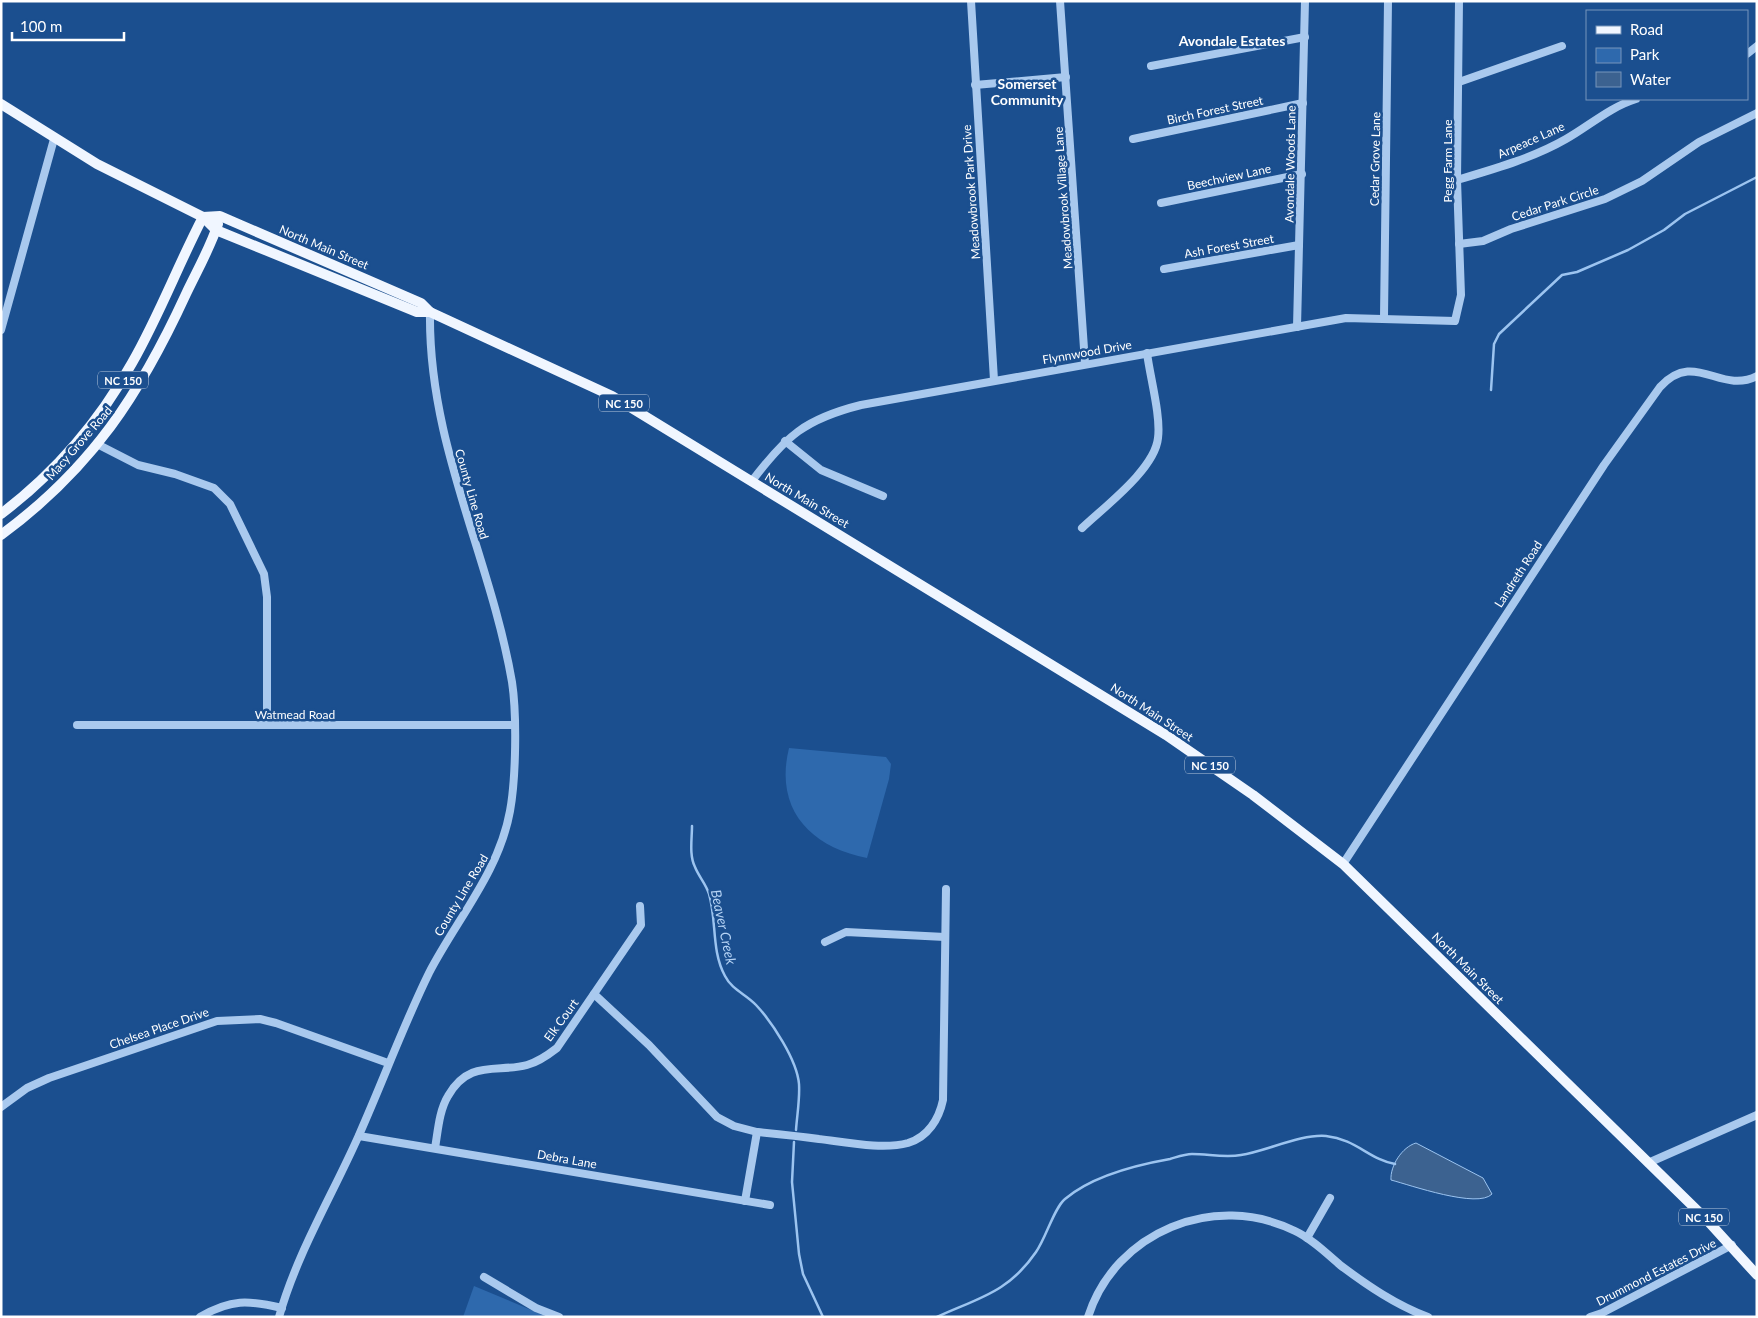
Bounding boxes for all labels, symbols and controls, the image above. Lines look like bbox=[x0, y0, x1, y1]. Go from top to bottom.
scale bar bbox=[12, 10, 125, 42]
legend bbox=[1586, 10, 1748, 100]
text: 100 m bbox=[20, 17, 62, 35]
text: Road bbox=[1630, 20, 1663, 38]
district label: Avondale Estates bbox=[1178, 32, 1285, 49]
text: Park bbox=[1630, 45, 1660, 63]
text: Water bbox=[1630, 70, 1671, 88]
district label: Somerset Community bbox=[991, 75, 1064, 108]
street label: Birch Forest Street bbox=[1166, 92, 1265, 128]
street label: Avondale Woods Lane bbox=[1281, 105, 1299, 223]
street label: Cedar Grove Lane bbox=[1367, 112, 1383, 206]
street label: Pegg Farm Lane bbox=[1440, 119, 1455, 203]
street label: Arpeace Lane bbox=[1495, 119, 1567, 161]
street label: Meadowbrook Park Drive bbox=[959, 124, 983, 260]
street label: Meadowbrook Village Lane bbox=[1051, 126, 1075, 270]
street label: Beechview Lane bbox=[1186, 161, 1272, 193]
street label: Cedar Park Circle bbox=[1510, 182, 1600, 224]
street label: North Main Street bbox=[277, 221, 371, 273]
street label: Ash Forest Street bbox=[1183, 231, 1276, 261]
street label: Flynnwood Drive bbox=[1041, 337, 1133, 367]
road number: NC 150 bbox=[98, 372, 148, 388]
road number: NC 150 bbox=[599, 394, 649, 412]
street label: Macy Grove Road bbox=[43, 403, 115, 483]
street label: County Line Road bbox=[452, 447, 492, 541]
street label: North Main Street bbox=[762, 469, 852, 531]
street label: Landreth Road bbox=[1491, 538, 1545, 610]
street label: North Main Street bbox=[1108, 680, 1197, 745]
street label: Watmead Road bbox=[255, 707, 335, 722]
road number: NC 150 bbox=[1185, 756, 1235, 774]
street label: County Line Road bbox=[431, 851, 491, 939]
water label: Beaver Creek bbox=[708, 888, 740, 966]
street label: North Main Street bbox=[1429, 929, 1508, 1008]
street label: Elk Court bbox=[541, 995, 582, 1044]
street label: Chelsea Place Drive bbox=[107, 1004, 211, 1052]
street label: Debra Lane bbox=[536, 1146, 598, 1172]
road number: NC 150 bbox=[1679, 1208, 1729, 1226]
street label: Drummond Estates Drive bbox=[1593, 1235, 1719, 1309]

